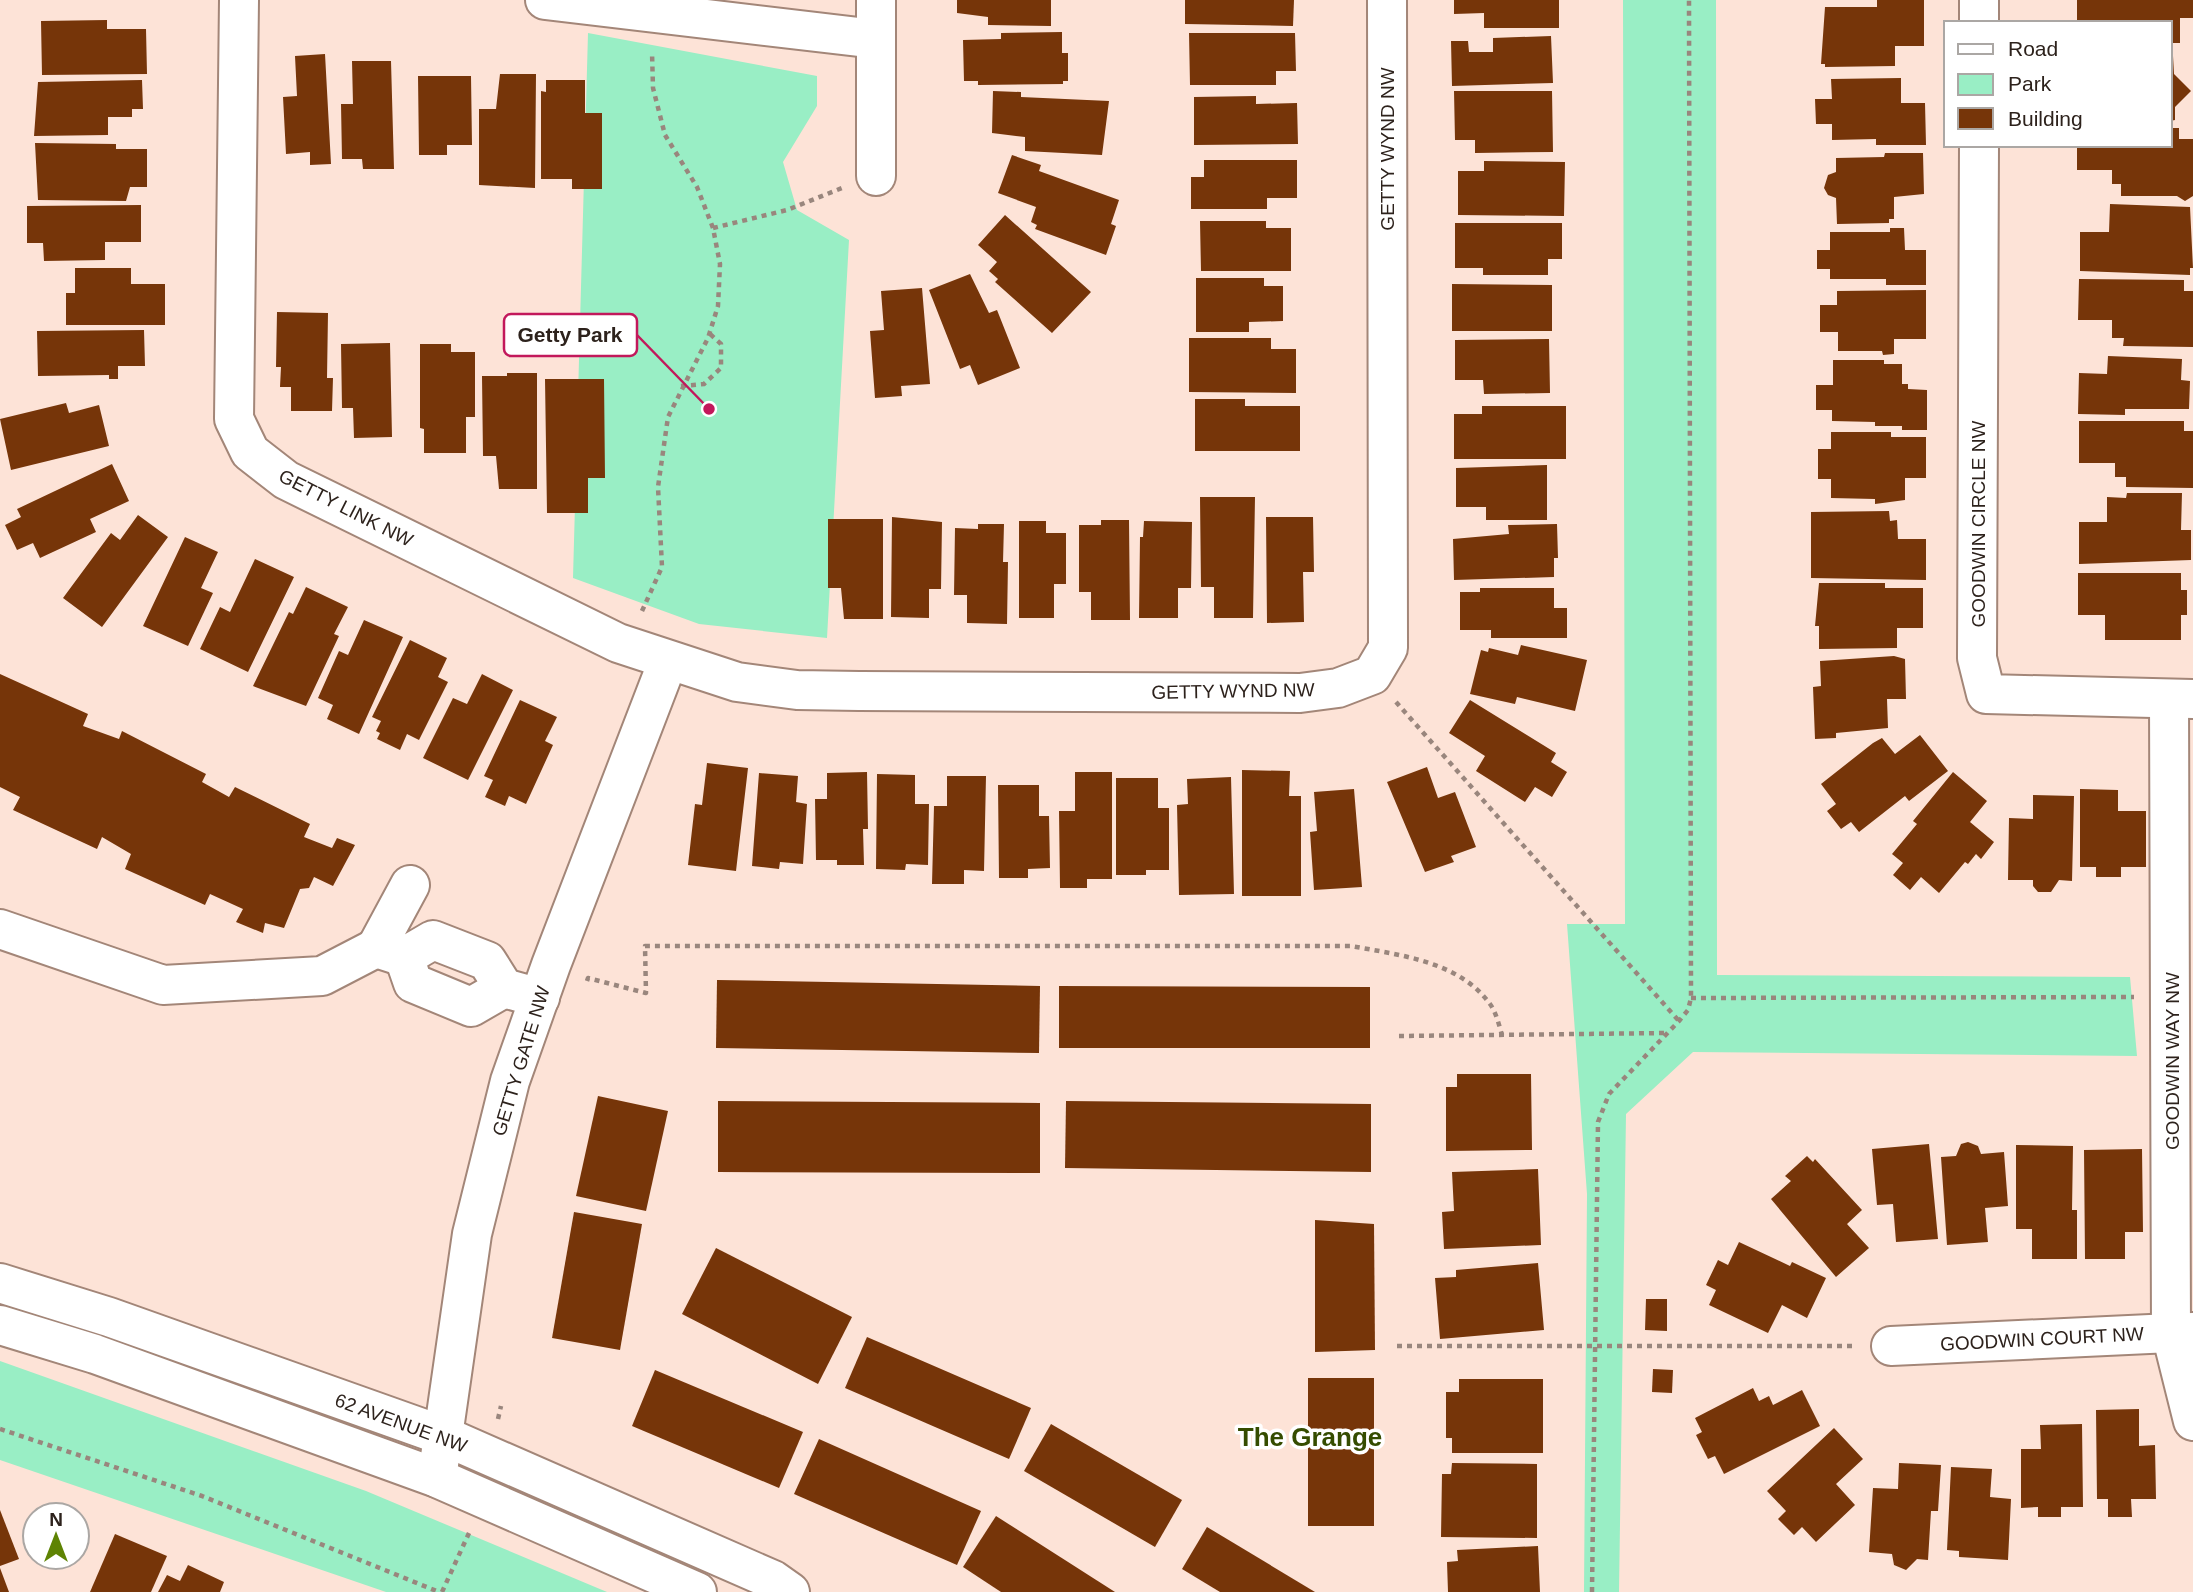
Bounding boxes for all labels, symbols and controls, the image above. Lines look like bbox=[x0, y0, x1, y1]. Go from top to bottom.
legend bbox=[1944, 21, 2172, 147]
text: Road bbox=[2008, 37, 2058, 60]
street label: GETTY WYND NW bbox=[1377, 67, 1398, 231]
text: Park bbox=[2008, 72, 2052, 95]
text: Building bbox=[2008, 107, 2083, 130]
callout: Getty Park bbox=[504, 314, 637, 356]
text: Getty Park bbox=[517, 323, 623, 346]
street label: GOODWIN CIRCLE NW bbox=[1968, 420, 1989, 627]
street label: GETTY LINK NW bbox=[276, 465, 417, 551]
street label: GETTY WYND NW bbox=[1151, 679, 1315, 703]
street label: GOODWIN WAY NW bbox=[2162, 972, 2183, 1150]
street label: GETTY GATE NW bbox=[488, 984, 554, 1138]
street label: GOODWIN COURT NW bbox=[1940, 1323, 2145, 1355]
street label: 62 AVENUE NW bbox=[332, 1389, 470, 1457]
district label: The Grange bbox=[1238, 1422, 1382, 1452]
north arrow bbox=[21, 1501, 91, 1571]
text: N bbox=[49, 1509, 63, 1530]

